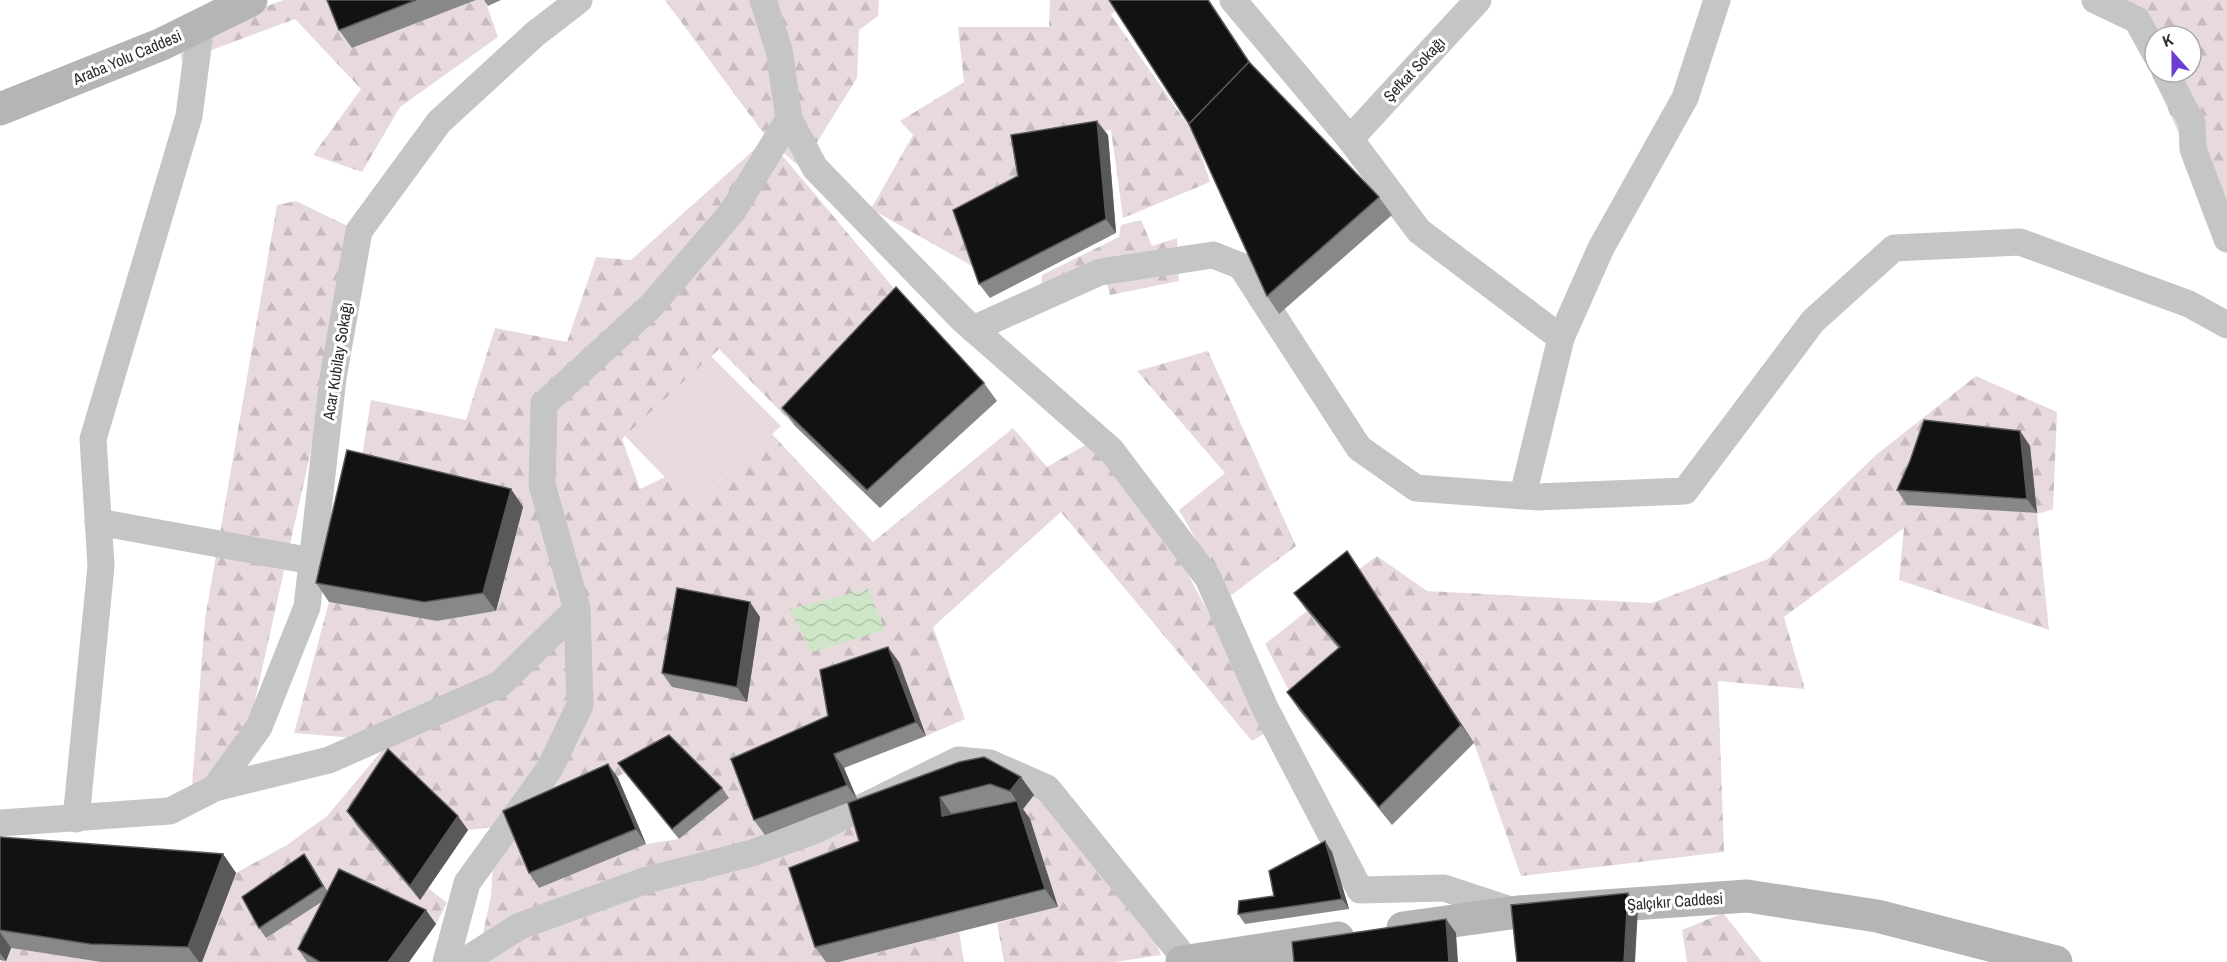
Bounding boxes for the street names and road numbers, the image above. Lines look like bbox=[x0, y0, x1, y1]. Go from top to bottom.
street label: Araba Yolu Caddesi bbox=[68, 24, 185, 90]
street label: Şefkat Sokağı bbox=[1378, 32, 1450, 106]
street label: Acar Kubilay Sokağı bbox=[317, 301, 357, 422]
street label: Şalçıkır Caddesi bbox=[1626, 887, 1724, 915]

